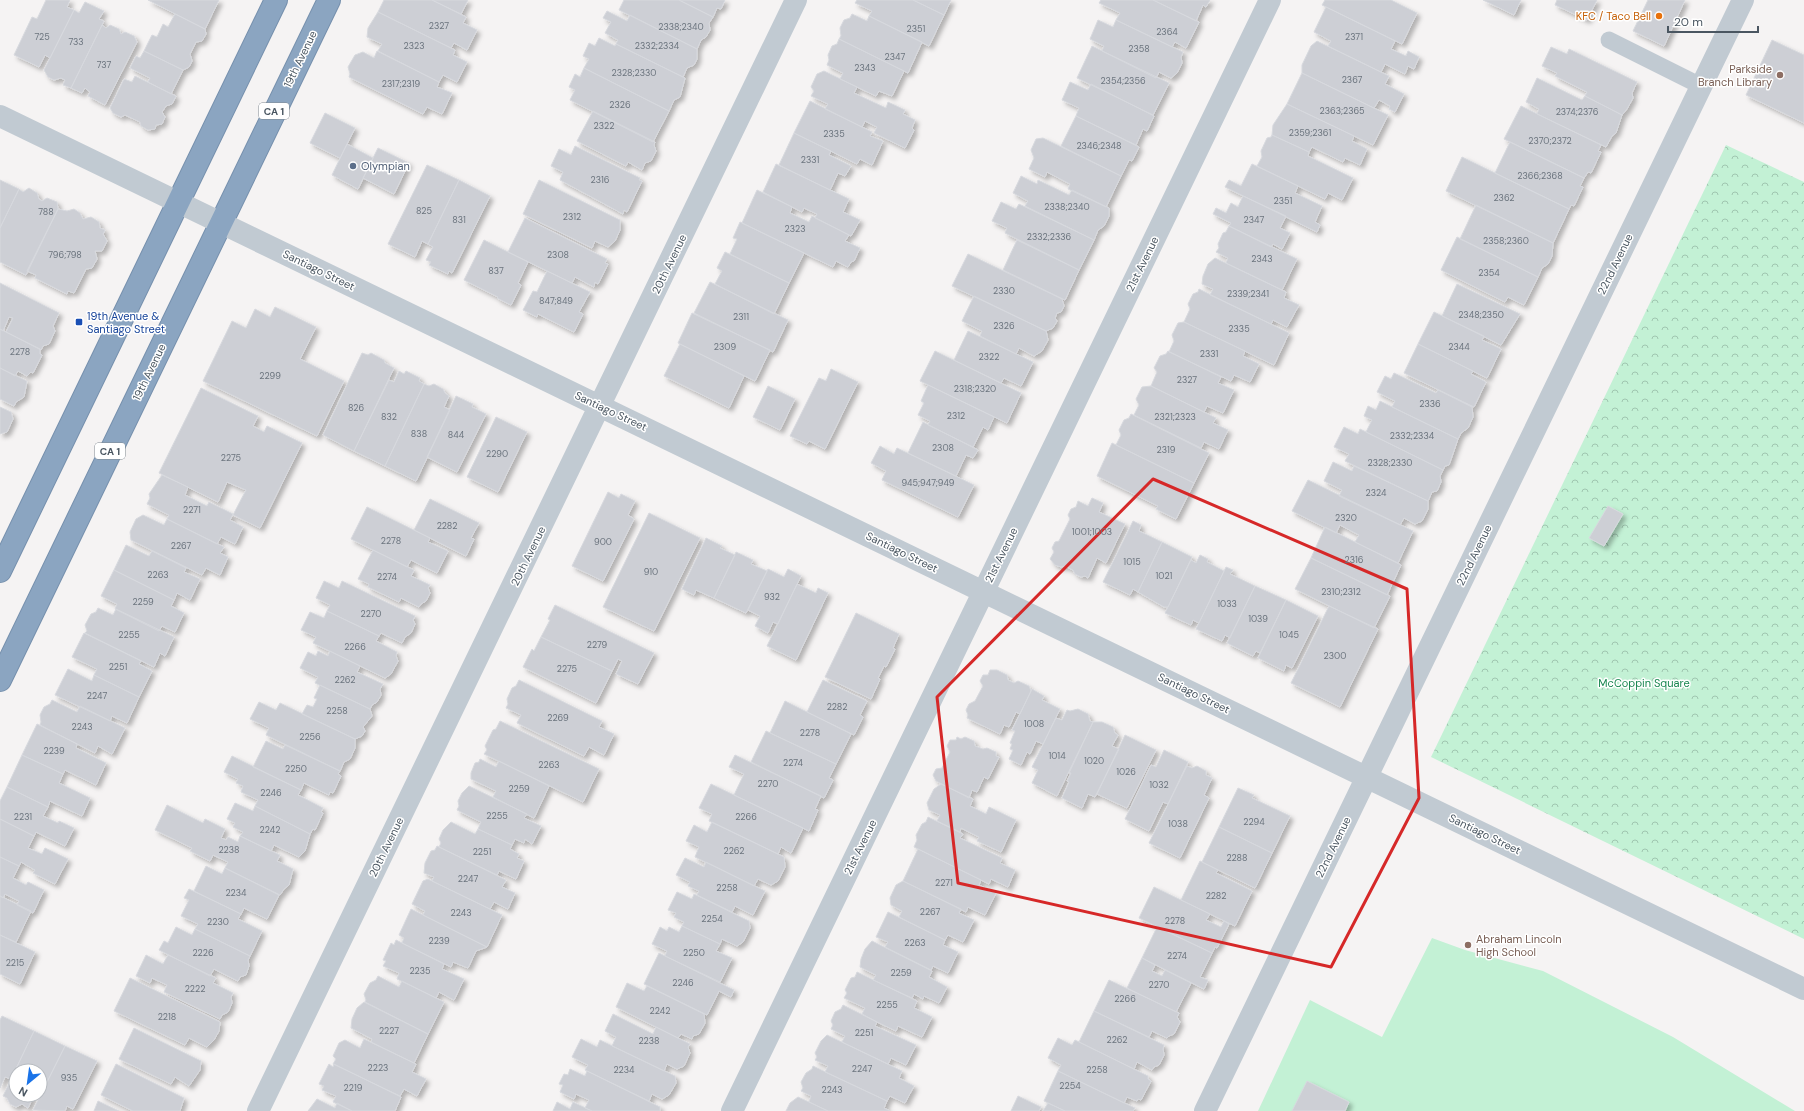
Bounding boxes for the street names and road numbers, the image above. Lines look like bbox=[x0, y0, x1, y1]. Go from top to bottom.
street label: 19th Avenue bbox=[280, 28, 320, 90]
road number: CA 1 bbox=[259, 103, 289, 119]
street label: 22nd Avenue bbox=[1594, 231, 1636, 297]
street label: 20th Avenue bbox=[649, 232, 689, 296]
street label: 21st Avenue bbox=[1123, 234, 1161, 294]
street label: Santiago Street bbox=[281, 247, 357, 293]
street label: 19th Avenue bbox=[129, 341, 169, 403]
street label: Santiago Street bbox=[573, 388, 649, 434]
road number: CA 1 bbox=[95, 443, 125, 459]
street label: 22nd Avenue bbox=[1453, 522, 1495, 588]
street label: 20th Avenue bbox=[508, 524, 548, 588]
street label: 21st Avenue bbox=[982, 525, 1020, 585]
street label: Santiago Street bbox=[864, 529, 940, 575]
street label: Santiago Street bbox=[1156, 670, 1232, 716]
street label: Santiago Street bbox=[1447, 811, 1523, 857]
street label: 22nd Avenue bbox=[1312, 814, 1354, 880]
street label: 20th Avenue bbox=[366, 815, 406, 879]
street label: 21st Avenue bbox=[841, 817, 879, 877]

